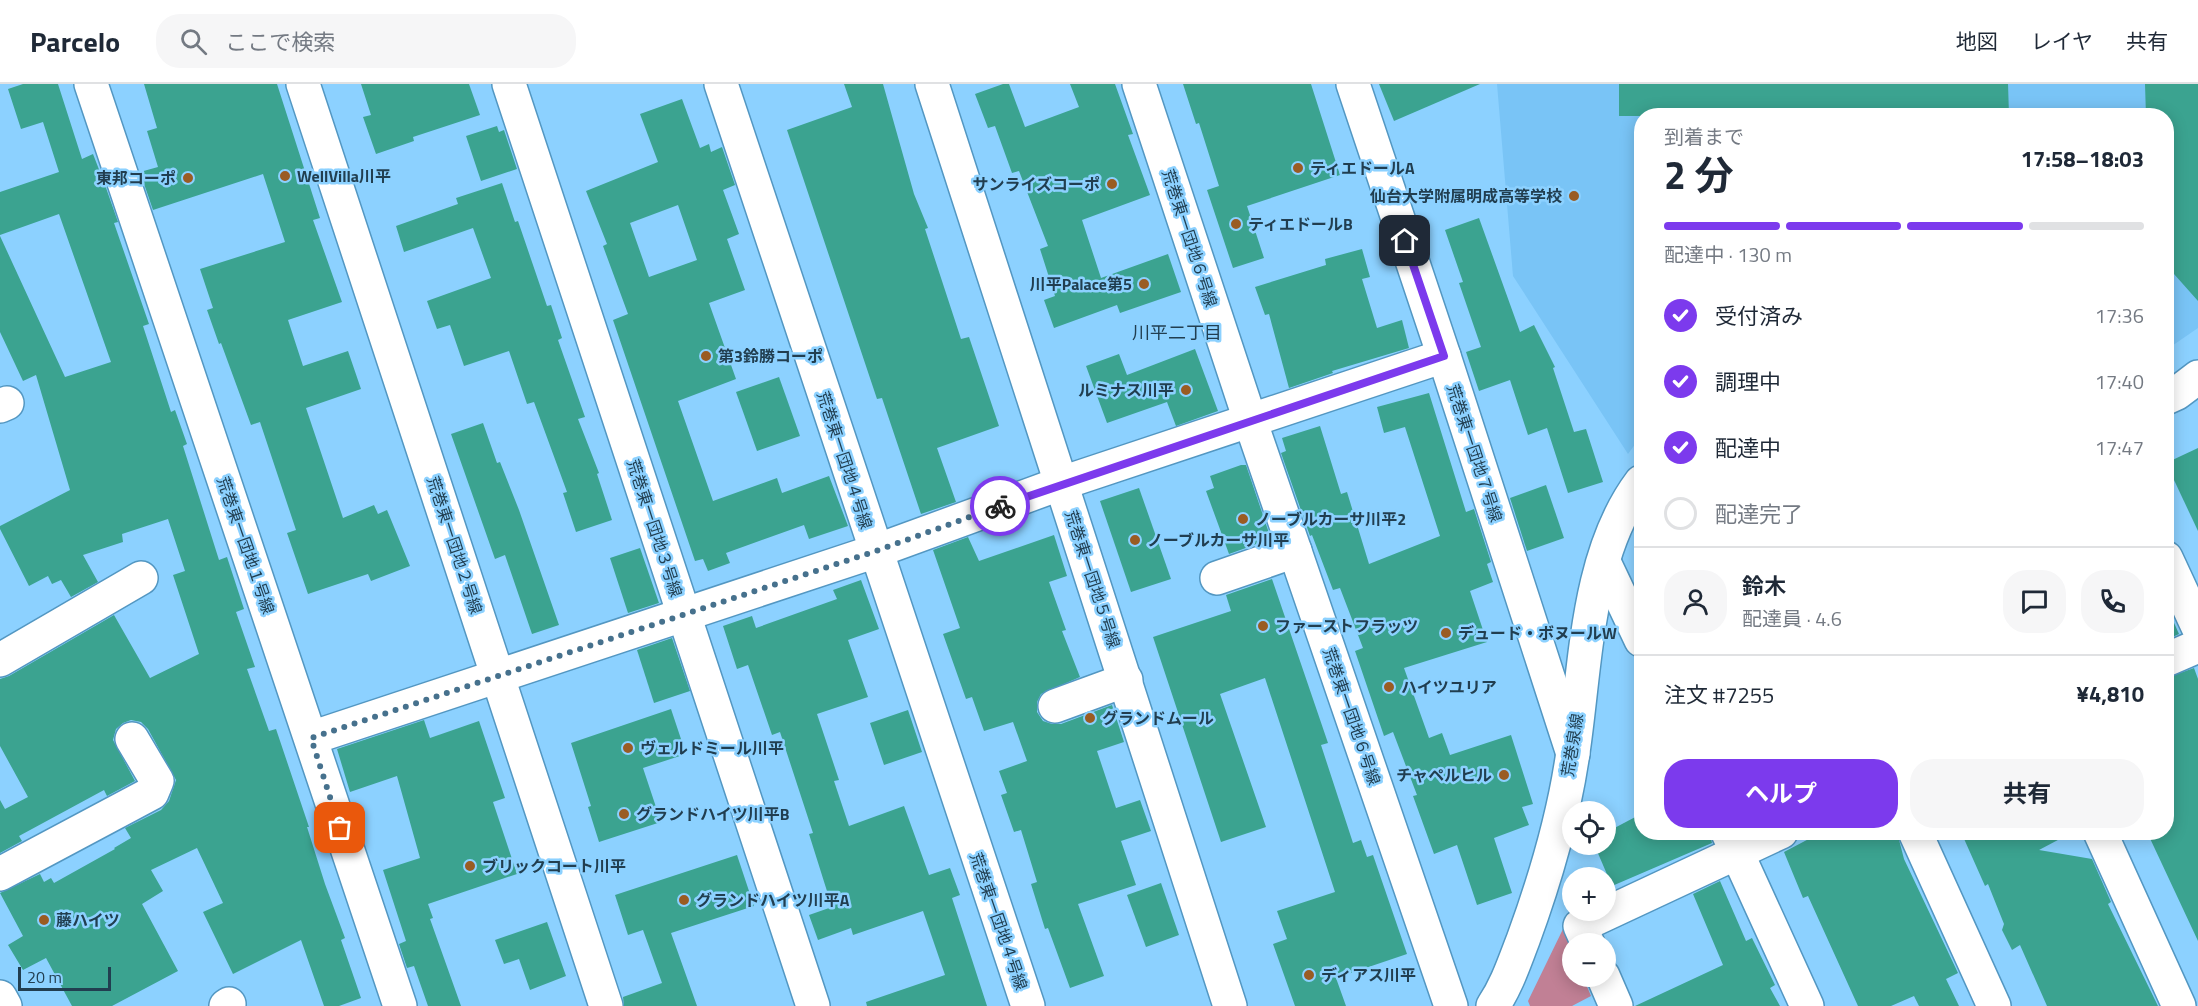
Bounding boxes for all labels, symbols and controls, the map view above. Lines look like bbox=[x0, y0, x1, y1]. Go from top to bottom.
search box bbox=[156, 14, 576, 68]
text: Parcelo bbox=[30, 20, 120, 63]
icon: search bbox=[177, 25, 210, 58]
text: ここで検索 bbox=[225, 25, 335, 59]
text: 地図 bbox=[1956, 25, 1998, 57]
text: レイヤ bbox=[2031, 25, 2093, 57]
text: 共有 bbox=[2126, 25, 2168, 57]
text: 到着まで bbox=[1664, 121, 1744, 152]
text: 17:58–18:03 bbox=[2021, 142, 2144, 176]
text: 2 分 bbox=[1664, 145, 1733, 204]
place label: ティエドールA bbox=[1310, 156, 1415, 180]
marker: ティエドールA bbox=[1291, 161, 1305, 175]
place label: WellVilla川平 bbox=[297, 164, 391, 188]
place label: 東邦コーポ bbox=[96, 166, 176, 190]
street label: 荒巻東一団地６号線 bbox=[1156, 166, 1224, 310]
marker: WellVilla川平 bbox=[278, 169, 292, 183]
marker: 東邦コーポ bbox=[181, 171, 195, 185]
place label: サンライズコーポ bbox=[972, 172, 1100, 196]
marker: サンライズコーポ bbox=[1105, 177, 1119, 191]
place label: 仙台大学附属明成高等学校 bbox=[1369, 184, 1562, 208]
marker: 仙台大学附属明成高等学校 bbox=[1567, 189, 1581, 203]
place label: ティエドールB bbox=[1248, 212, 1353, 236]
pin bbox=[1379, 215, 1430, 266]
marker: ティエドールB bbox=[1229, 217, 1243, 231]
icon: home bbox=[1388, 224, 1421, 257]
text: 配達中 · 130 m bbox=[1664, 239, 1792, 270]
place label: 川平Palace第5 bbox=[1030, 272, 1132, 296]
marker: 川平Palace第5 bbox=[1137, 277, 1151, 291]
icon: check bbox=[1664, 299, 1697, 332]
text: 受付済み bbox=[1715, 299, 1803, 333]
text: 17:36 bbox=[2095, 300, 2144, 331]
district label: 川平二丁目 bbox=[1132, 319, 1222, 346]
place label: 第3鈴勝コーポ bbox=[718, 344, 823, 368]
marker: 第3鈴勝コーポ bbox=[699, 349, 713, 363]
icon: check bbox=[1664, 365, 1697, 398]
text: 調理中 bbox=[1715, 365, 1781, 399]
text: 17:40 bbox=[2095, 366, 2144, 397]
place label: ルミナス川平 bbox=[1078, 378, 1174, 402]
street label: 荒巻東一団地７号線 bbox=[1441, 381, 1509, 525]
marker: ルミナス川平 bbox=[1179, 383, 1193, 397]
street label: 荒巻東一団地４号線 bbox=[811, 388, 879, 532]
icon: check bbox=[1664, 431, 1697, 464]
text: 配達中 bbox=[1715, 431, 1781, 465]
text: 17:47 bbox=[2095, 432, 2144, 463]
street label: 荒巻東一団地３号線 bbox=[621, 456, 689, 600]
street label: 荒巻東一団地１号線 bbox=[211, 473, 281, 617]
street label: 荒巻東一団地２号線 bbox=[421, 473, 489, 617]
courier bbox=[970, 476, 1030, 536]
icon: bike bbox=[984, 490, 1017, 523]
text: 配達完了 bbox=[1715, 497, 1803, 531]
street label: 荒巻東一団地５号線 bbox=[1059, 507, 1127, 651]
place label: ノーブルカーサ川平2 bbox=[1255, 507, 1406, 531]
marker: ノーブルカーサ川平2 bbox=[1236, 512, 1250, 526]
place label: ノーブルカーサ川平 bbox=[1147, 528, 1289, 552]
marker: ノーブルカーサ川平 bbox=[1128, 533, 1142, 547]
text: 鈴木 bbox=[1742, 569, 1786, 603]
button: person bbox=[1664, 570, 1727, 633]
button: chat bbox=[2003, 570, 2066, 633]
button: phone bbox=[2081, 570, 2144, 633]
text: 配達員 · 4.6 bbox=[1742, 603, 1842, 634]
place label: ファーストフラッツ bbox=[1275, 614, 1418, 638]
marker: ファーストフラッツ bbox=[1256, 619, 1270, 633]
place label: デュード・ボヌールW bbox=[1458, 621, 1617, 645]
marker: デュード・ボヌールW bbox=[1439, 626, 1453, 640]
street label: 荒巻東一団地６号線 bbox=[1317, 644, 1387, 788]
place label: ハイツユリア bbox=[1401, 675, 1497, 699]
text: ¥4,810 bbox=[2077, 677, 2144, 711]
text: 注文 #7255 bbox=[1664, 678, 1774, 712]
marker: ハイツユリア bbox=[1382, 680, 1396, 694]
place label: グランドムール bbox=[1102, 706, 1214, 730]
marker: グランドムール bbox=[1083, 711, 1097, 725]
street label: 荒巻泉線 bbox=[1555, 712, 1589, 778]
place label: ヴェルドミール川平 bbox=[640, 736, 784, 760]
marker: ヴェルドミール川平 bbox=[621, 741, 635, 755]
button: ヘルプ bbox=[1664, 759, 1898, 828]
button: 共有 bbox=[1910, 759, 2144, 828]
place label: チャペルヒル bbox=[1396, 763, 1492, 787]
marker: チャペルヒル bbox=[1497, 768, 1511, 782]
map controls bbox=[1562, 801, 1616, 987]
button: locate bbox=[1562, 801, 1616, 855]
pin bbox=[314, 802, 365, 853]
place label: グランドハイツ川平B bbox=[636, 802, 790, 826]
marker: グランドハイツ川平B bbox=[617, 807, 631, 821]
icon: bag bbox=[323, 811, 356, 844]
street label: 荒巻東一団地４号線 bbox=[964, 849, 1034, 993]
place label: ブリックコート川平 bbox=[482, 854, 626, 878]
marker: ブリックコート川平 bbox=[463, 859, 477, 873]
button: + bbox=[1562, 867, 1616, 921]
place label: グランドハイツ川平A bbox=[696, 888, 850, 912]
marker: グランドハイツ川平A bbox=[677, 893, 691, 907]
place label: 藤ハイツ bbox=[56, 908, 120, 932]
marker: 藤ハイツ bbox=[37, 913, 51, 927]
button: − bbox=[1562, 933, 1616, 987]
place label: ディアス川平 bbox=[1321, 963, 1416, 987]
scale bar bbox=[18, 964, 111, 992]
text: 20 m bbox=[27, 965, 62, 989]
marker: ディアス川平 bbox=[1302, 968, 1316, 982]

